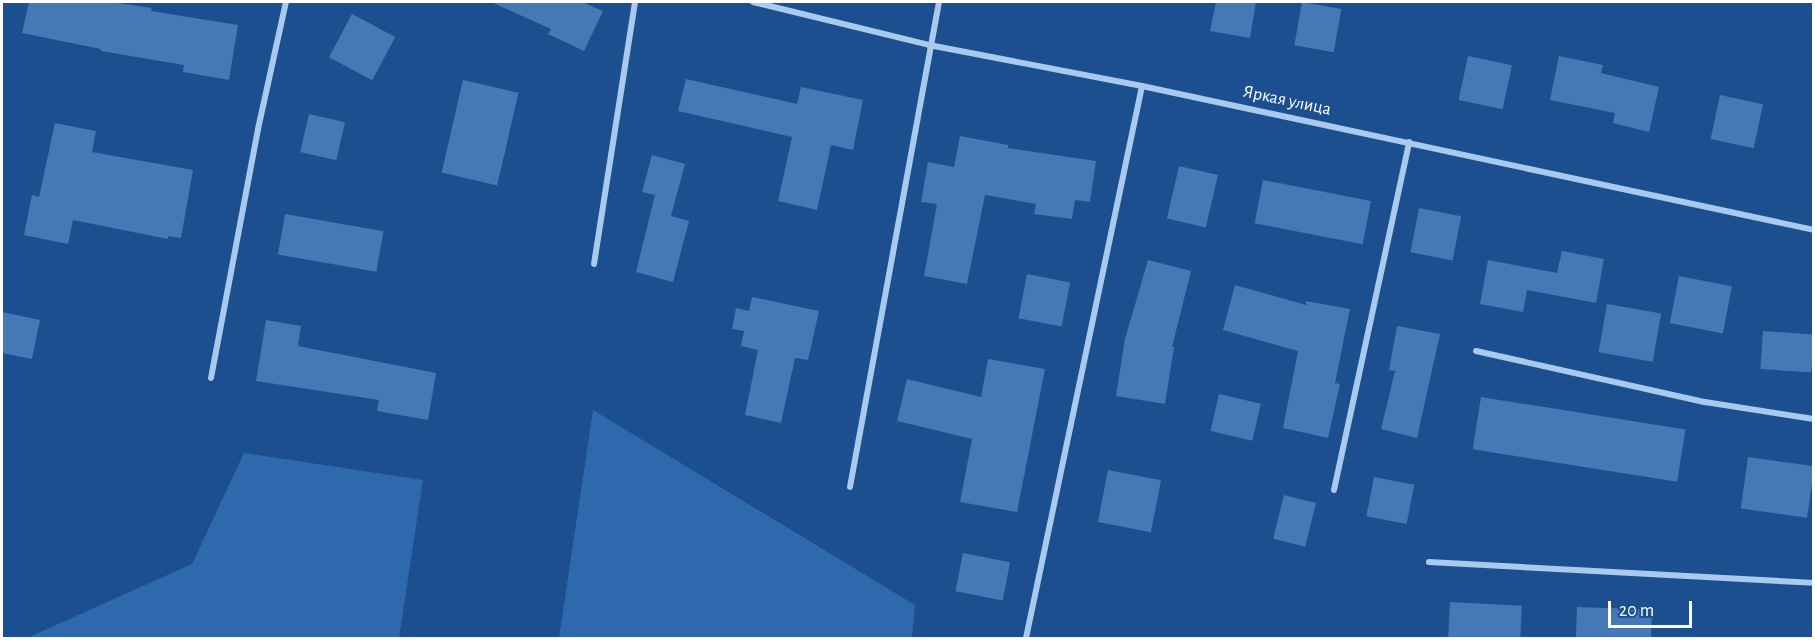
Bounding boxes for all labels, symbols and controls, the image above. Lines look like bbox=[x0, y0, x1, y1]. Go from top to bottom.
street label: Яркая улица bbox=[1241, 81, 1333, 121]
scale bar bbox=[1611, 589, 1695, 627]
text: 20 m bbox=[1619, 602, 1654, 620]

